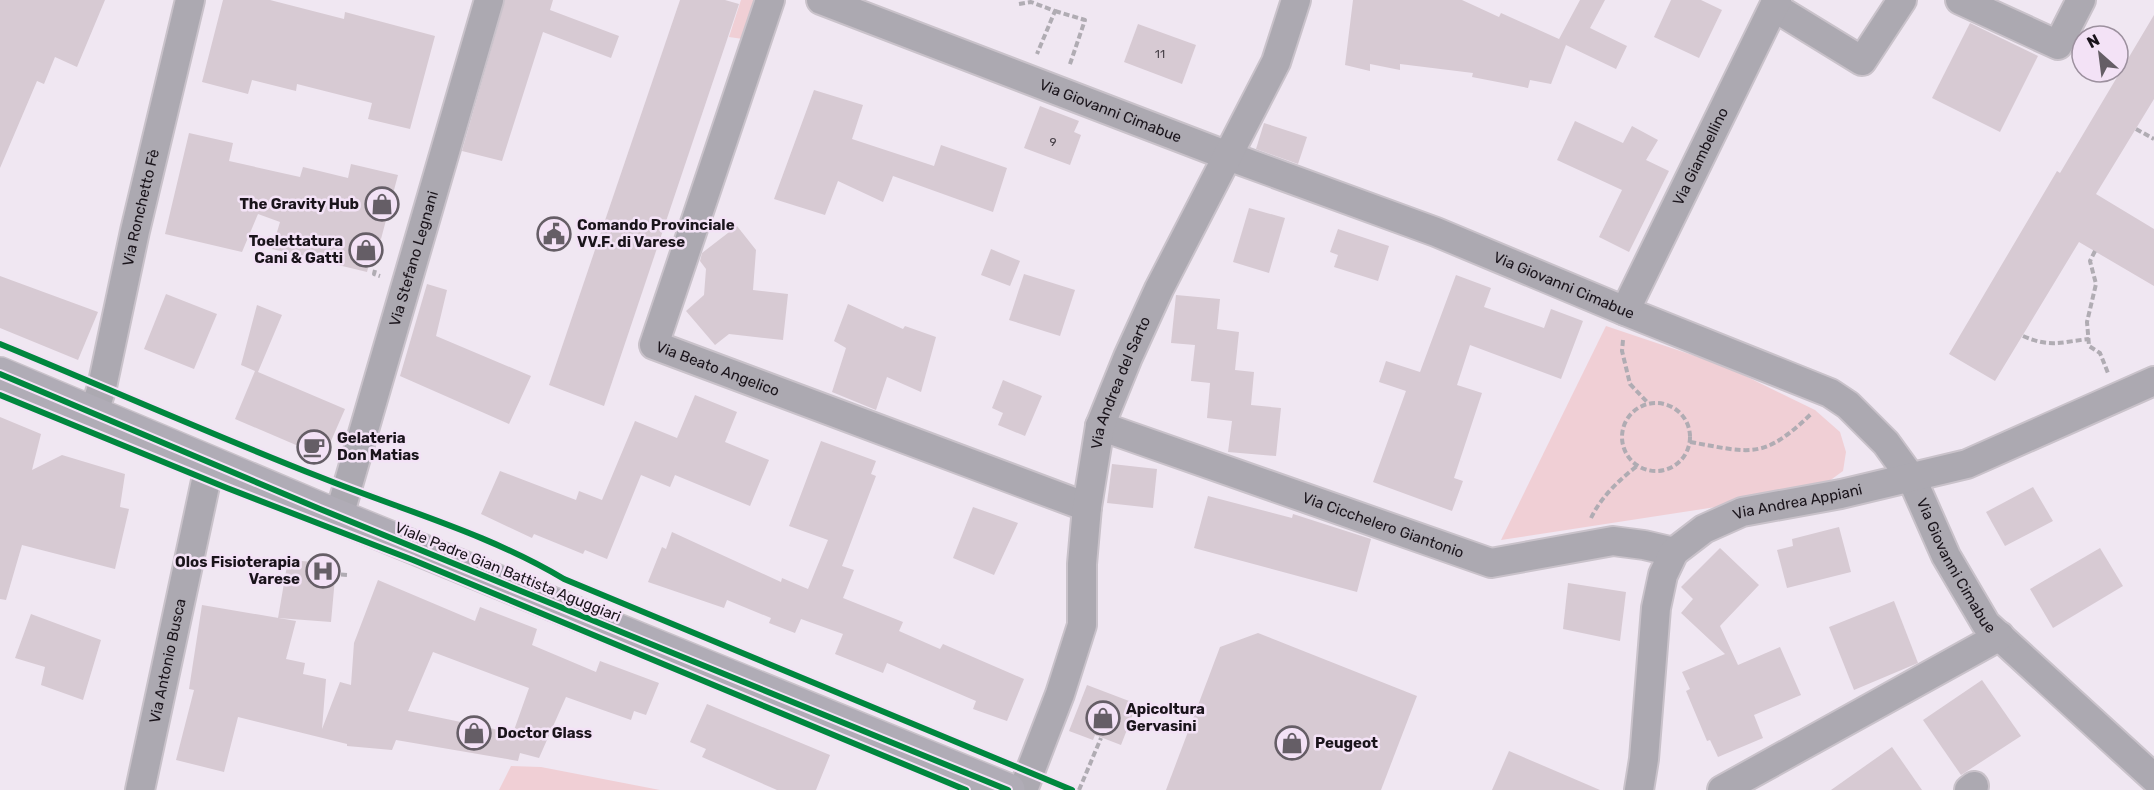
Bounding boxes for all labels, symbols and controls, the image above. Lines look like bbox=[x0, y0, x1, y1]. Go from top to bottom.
north arrow bbox=[2070, 24, 2130, 84]
text: N bbox=[2084, 30, 2103, 52]
house number: 11 bbox=[1155, 47, 1165, 61]
street label: Via Giovanni Cimabue bbox=[1037, 76, 1184, 146]
street label: Via Giambellino bbox=[1669, 105, 1732, 208]
house number: 9 bbox=[1049, 135, 1057, 149]
street label: Via Ronchetto Fè bbox=[119, 147, 163, 268]
shop icon: The Gravity Hub bbox=[364, 186, 400, 222]
street label: Via Stefano Legnani bbox=[386, 189, 442, 328]
place label: The Gravity Hub bbox=[240, 195, 359, 213]
public building icon: Comando Provinciale VV.F. di Varese bbox=[536, 216, 572, 252]
place label: Comando Provinciale VV.F. di Varese bbox=[577, 216, 735, 251]
place label: Toelettatura Cani & Gatti bbox=[249, 232, 343, 267]
shop icon: Toelettatura Cani & Gatti bbox=[348, 232, 384, 268]
street label: Via Giovanni Cimabue bbox=[1491, 248, 1637, 323]
street label: Via Andrea del Sarto bbox=[1087, 313, 1154, 450]
street label: Via Beato Angelico bbox=[653, 338, 782, 400]
cafe icon: Gelateria Don Matias bbox=[296, 429, 332, 465]
place label: Gelateria Don Matias bbox=[337, 429, 419, 464]
street label: Via Andrea Appiani bbox=[1730, 480, 1864, 524]
street label: Via Cicchelero Giantonio bbox=[1300, 489, 1466, 562]
street label: Via Giovanni Cimabue bbox=[1913, 495, 1999, 637]
street label: Viale Padre Gian Battista Aguggiari bbox=[392, 518, 624, 626]
place label: Olos Fisioterapia Varese bbox=[175, 553, 300, 588]
hospital icon: Olos Fisioterapia Varese bbox=[305, 553, 341, 589]
street label: Via Antonio Busca bbox=[146, 597, 190, 725]
shop icon: Apicoltura Gervasini bbox=[1085, 700, 1121, 736]
place label: Apicoltura Gervasini bbox=[1126, 700, 1205, 735]
shop icon: Doctor Glass bbox=[456, 715, 492, 751]
place label: Doctor Glass bbox=[497, 724, 592, 742]
shop icon: Peugeot bbox=[1274, 725, 1310, 761]
place label: Peugeot bbox=[1315, 734, 1378, 752]

